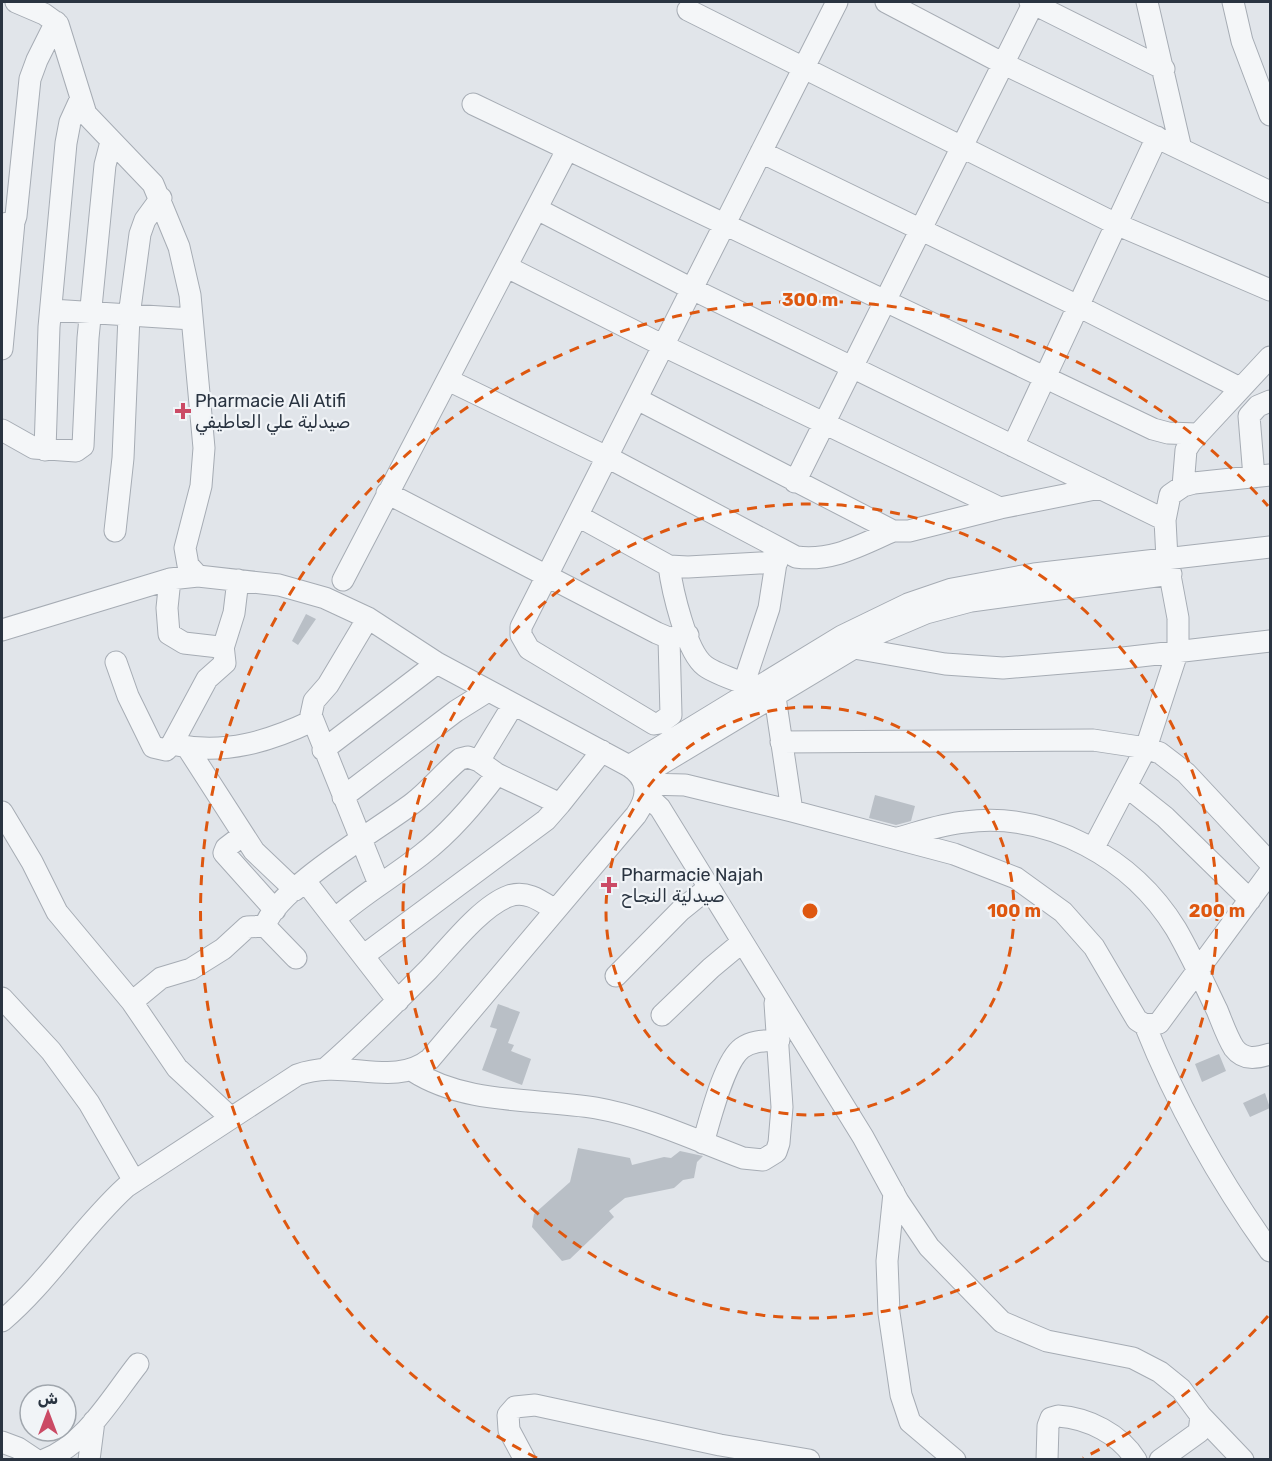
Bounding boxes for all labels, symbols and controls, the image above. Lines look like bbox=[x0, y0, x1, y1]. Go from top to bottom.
text: 300 m bbox=[782, 289, 838, 311]
place label: Pharmacie Ali Atifi صيدلية علي العاطيفي bbox=[195, 390, 350, 435]
marker: Pharmacie Ali Atifi صيدلية علي العاطيفي bbox=[176, 404, 190, 418]
place label: Pharmacie Najah صيدلية النجاح bbox=[621, 864, 763, 908]
marker: Pharmacie Najah صيدلية النجاح bbox=[602, 878, 616, 892]
text: 100 m bbox=[987, 900, 1041, 922]
text: 200 m bbox=[1189, 900, 1245, 922]
centre of rings bbox=[800, 901, 820, 921]
north arrow bbox=[18, 1383, 78, 1443]
text: ش bbox=[38, 1389, 58, 1408]

